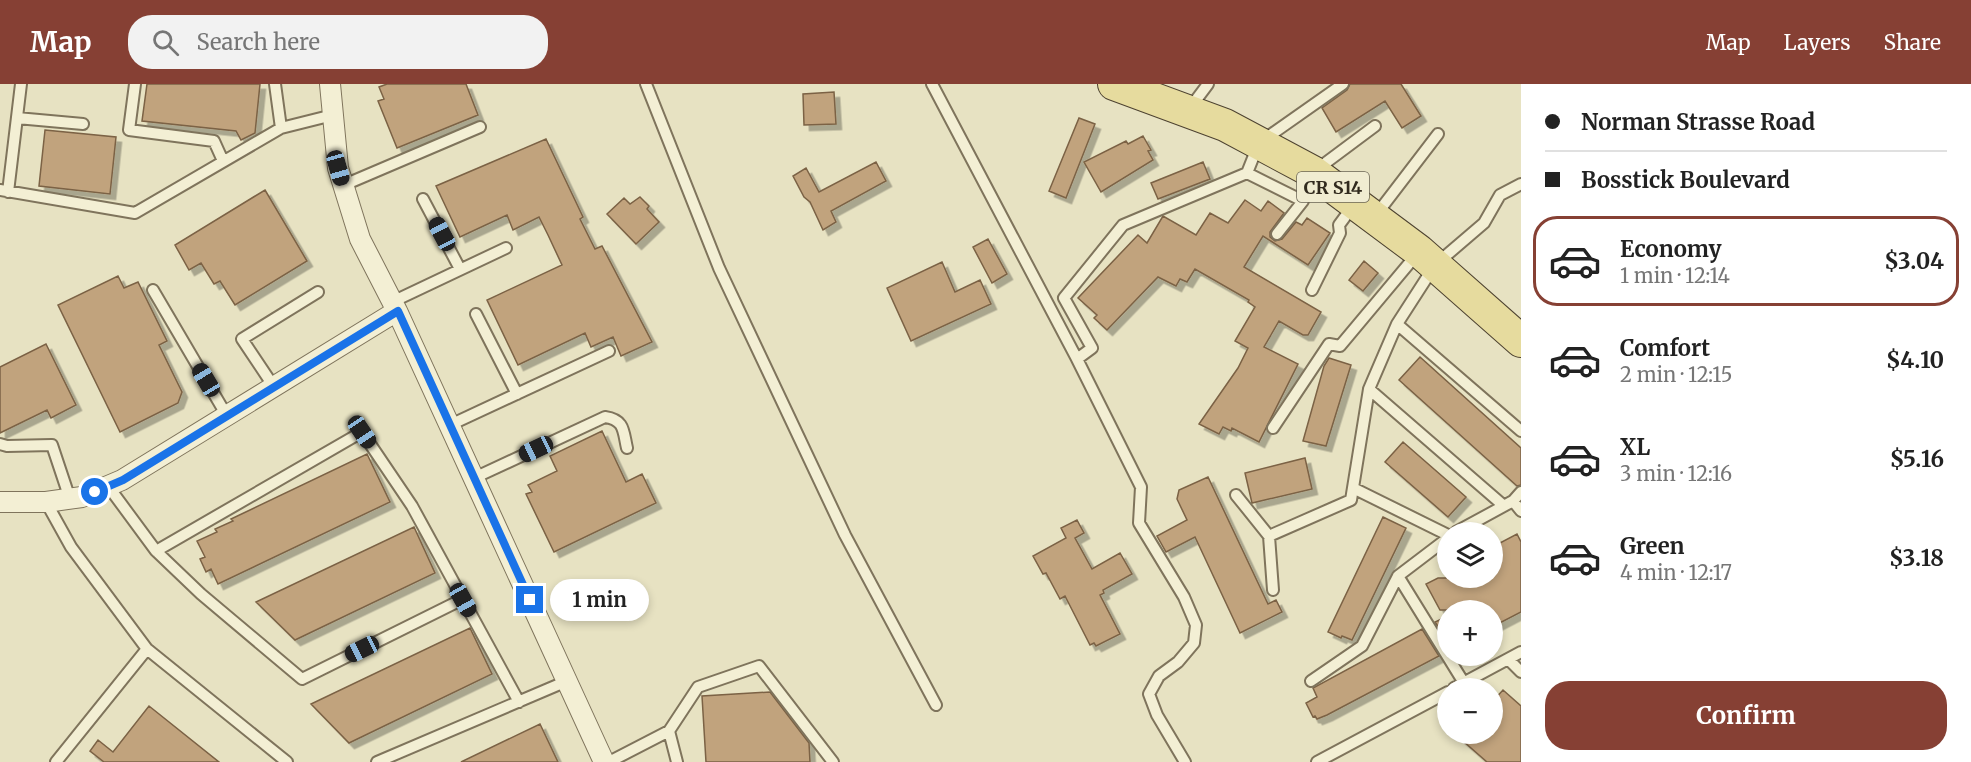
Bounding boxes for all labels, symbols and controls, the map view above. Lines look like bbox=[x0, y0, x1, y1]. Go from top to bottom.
search box bbox=[128, 15, 548, 69]
text: Map bbox=[30, 24, 92, 60]
icon: search bbox=[149, 26, 182, 59]
text: Search here bbox=[197, 28, 320, 56]
text: Map bbox=[1706, 29, 1751, 56]
text: Layers bbox=[1784, 29, 1851, 56]
text: Share bbox=[1884, 29, 1941, 56]
text: Norman Strasse Road bbox=[1581, 108, 1815, 136]
car bbox=[324, 148, 352, 188]
text: Bosstick Boulevard bbox=[1581, 166, 1790, 194]
road number: CR S14 bbox=[1297, 172, 1369, 202]
car bbox=[426, 214, 458, 254]
icon: car bbox=[1548, 234, 1602, 288]
text: Economy bbox=[1620, 235, 1721, 263]
text: $3.04 bbox=[1884, 247, 1944, 275]
text: 1 min · 12:14 bbox=[1620, 263, 1730, 288]
icon: car bbox=[1548, 333, 1602, 387]
text: Comfort bbox=[1620, 334, 1710, 362]
text: $4.10 bbox=[1886, 346, 1944, 374]
car bbox=[189, 360, 223, 400]
text: 2 min · 12:15 bbox=[1620, 362, 1732, 387]
car bbox=[344, 412, 380, 452]
icon: car bbox=[1548, 432, 1602, 486]
car bbox=[516, 433, 556, 465]
text: XL bbox=[1620, 433, 1650, 461]
text: $5.16 bbox=[1890, 445, 1944, 473]
text: 3 min · 12:16 bbox=[1620, 461, 1732, 486]
route start bbox=[81, 478, 108, 505]
map controls bbox=[1437, 522, 1503, 744]
button: layers bbox=[1437, 522, 1503, 588]
icon: car bbox=[1548, 531, 1602, 585]
text: Green bbox=[1620, 532, 1684, 560]
text: $3.18 bbox=[1889, 544, 1944, 572]
text: 4 min · 12:17 bbox=[1620, 560, 1732, 585]
callout: 1 min bbox=[551, 579, 650, 621]
car bbox=[446, 580, 480, 620]
route end bbox=[516, 586, 543, 613]
text: 1 min bbox=[572, 587, 627, 612]
button: + bbox=[1437, 600, 1503, 666]
car bbox=[342, 633, 382, 665]
button: − bbox=[1437, 678, 1503, 744]
button: Confirm bbox=[1545, 681, 1947, 750]

